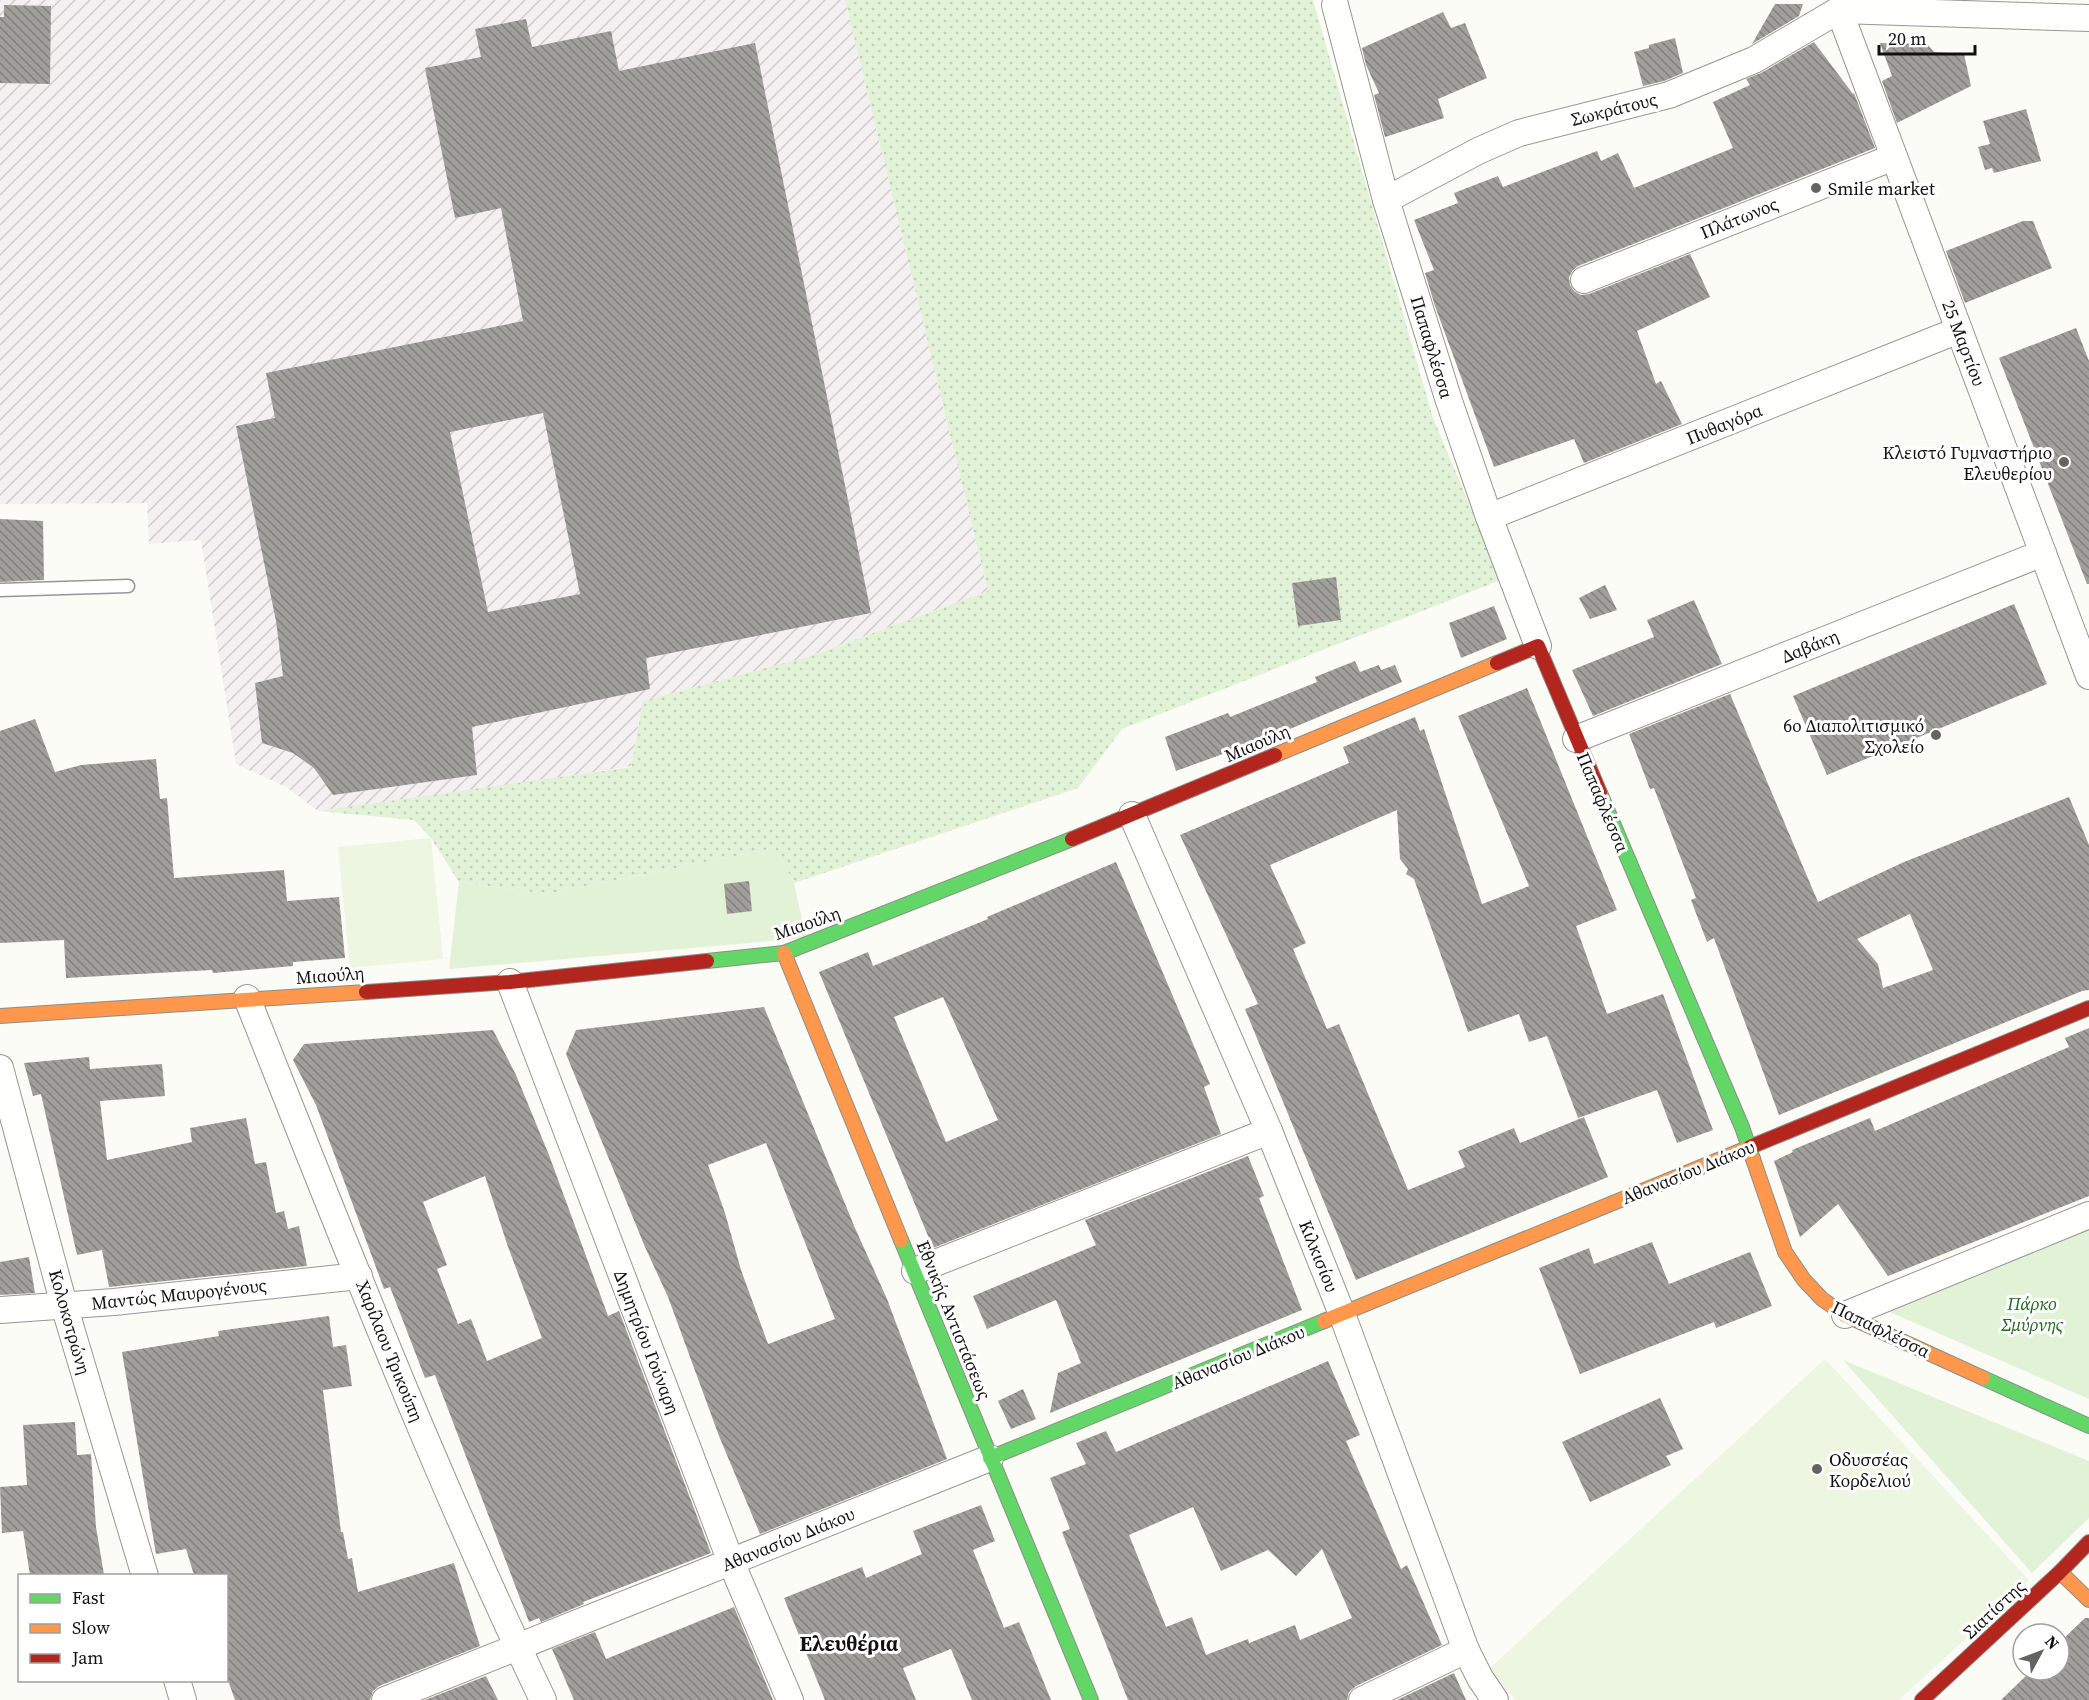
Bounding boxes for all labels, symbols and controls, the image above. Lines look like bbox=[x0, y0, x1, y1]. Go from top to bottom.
scale bar bbox=[1879, 18, 1975, 56]
text: 20 m bbox=[1888, 26, 1926, 51]
street label: Σωκράτους bbox=[1568, 86, 1660, 132]
place label: Smile market bbox=[1828, 176, 1935, 201]
marker: Smile market bbox=[1809, 181, 1823, 195]
street label: Πλάτωνος bbox=[1696, 191, 1782, 245]
street label: Παπαφλέσσα bbox=[1405, 293, 1459, 401]
street label: 25 Μαρτίου bbox=[1936, 296, 1992, 390]
street label: Πυθαγόρα bbox=[1682, 397, 1766, 451]
place label: Κλειστό Γυμναστήριο Ελευθερίου bbox=[1882, 440, 2052, 486]
marker: Κλειστό Γυμναστήριο Ελευθερίου bbox=[2057, 455, 2071, 469]
street label: Δαβάκη bbox=[1778, 623, 1842, 669]
place label: 6ο Διαπολιτισμικό Σχολείο bbox=[1783, 713, 1924, 759]
street label: Μιαούλη bbox=[1221, 718, 1293, 768]
marker: 6ο Διαπολιτισμικό Σχολείο bbox=[1929, 728, 1943, 742]
street label: Παπαφλέσσα bbox=[1571, 748, 1635, 856]
street label: Μιαούλη bbox=[771, 900, 843, 946]
street label: Μιαούλη bbox=[295, 960, 365, 990]
street label: Αθανασίου Διάκου bbox=[1618, 1134, 1758, 1210]
street label: Κιλκισίου bbox=[1293, 1216, 1345, 1296]
street label: Εθνικής Αντιστάσεως bbox=[911, 1237, 997, 1403]
street label: Κολοκοτρώνη bbox=[43, 1266, 97, 1378]
street label: Δημητρίου Γούναρη bbox=[608, 1266, 686, 1418]
street label: Μαντώς Μαυρογένους bbox=[90, 1272, 268, 1316]
street label: Χαρίλαου Τρικούπη bbox=[350, 1276, 430, 1426]
park label: Πάρκο Σμύρνης bbox=[2001, 1291, 2064, 1337]
street label: Παπαφλέσσα bbox=[1828, 1295, 1934, 1363]
street label: Αθανασίου Διάκου bbox=[1168, 1319, 1308, 1395]
place label: Οδυσσέας Κορδελιού bbox=[1829, 1447, 1911, 1493]
marker: Οδυσσέας Κορδελιού bbox=[1810, 1462, 1824, 1476]
street label: Αθανασίου Διάκου bbox=[718, 1501, 858, 1577]
legend bbox=[18, 1574, 228, 1682]
street label: Σιατίστης bbox=[1958, 1574, 2030, 1644]
text: Fast bbox=[72, 1585, 105, 1610]
text: Slow bbox=[72, 1615, 110, 1640]
north arrow bbox=[2011, 1622, 2071, 1682]
district label: Ελευθέρια bbox=[800, 1629, 899, 1658]
text: N bbox=[2040, 1631, 2065, 1654]
text: Jam bbox=[71, 1645, 104, 1670]

